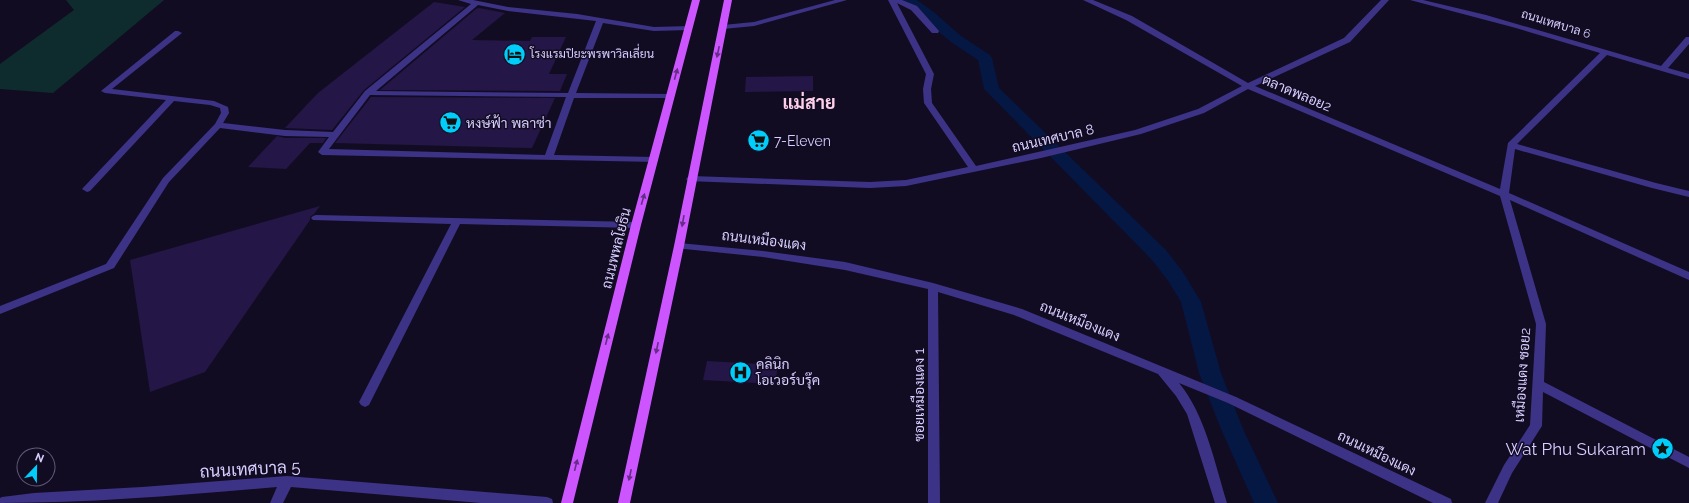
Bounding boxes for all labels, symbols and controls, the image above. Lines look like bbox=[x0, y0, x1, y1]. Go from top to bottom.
street label: ถนนเทศบาล 6 bbox=[1520, 7, 1592, 41]
hotel icon: โรงแรมปิยะพรพาวิลเลี่ยน bbox=[502, 41, 528, 67]
place label: โรงแรมปิยะพรพาวิลเลี่ยน bbox=[529, 43, 655, 61]
one-way arrow bbox=[714, 46, 720, 58]
one-way arrow bbox=[673, 68, 679, 80]
street label: ตลาดพลอย2 bbox=[1260, 71, 1334, 115]
district label: แม่สาย bbox=[783, 91, 835, 113]
supermarket icon: หงษ์ฟ้า พลาซ่า bbox=[437, 110, 463, 136]
place label: หงษ์ฟ้า พลาซ่า bbox=[466, 114, 552, 131]
street label: ถนนเทศบาล 8 bbox=[1010, 121, 1096, 155]
supermarket icon: 7-Eleven bbox=[745, 128, 771, 154]
place label: 7-Eleven bbox=[774, 133, 831, 149]
one-way arrow bbox=[640, 193, 646, 205]
street label: ถนนพหลโยธิน bbox=[598, 206, 634, 290]
one-way arrow bbox=[680, 214, 686, 227]
street label: ถนนเหมืองแดง bbox=[721, 226, 807, 253]
street label: ถนนเหมืองแดง bbox=[1038, 297, 1123, 344]
street label: เหมืองแดง ซอย2 bbox=[1510, 327, 1533, 423]
one-way arrow bbox=[605, 333, 611, 345]
one-way arrow bbox=[654, 342, 660, 354]
street label: ซอยเหมืองแดง 1 bbox=[910, 348, 927, 442]
place label: คลินิก โอเวอร์บรุ๊ค bbox=[755, 356, 820, 390]
hospital icon: คลินิก โอเวอร์บรุ๊ค bbox=[727, 359, 753, 385]
street label: ถนนเหมืองแดง bbox=[1335, 426, 1419, 479]
place icon: Wat Phu Sukaram bbox=[1649, 436, 1675, 462]
place label: Wat Phu Sukaram bbox=[1505, 439, 1646, 459]
north arrow bbox=[16, 447, 56, 487]
text: N bbox=[33, 451, 46, 466]
street label: ถนนเทศบาล 5 bbox=[199, 456, 301, 482]
one-way arrow bbox=[573, 459, 579, 471]
one-way arrow bbox=[626, 469, 632, 481]

